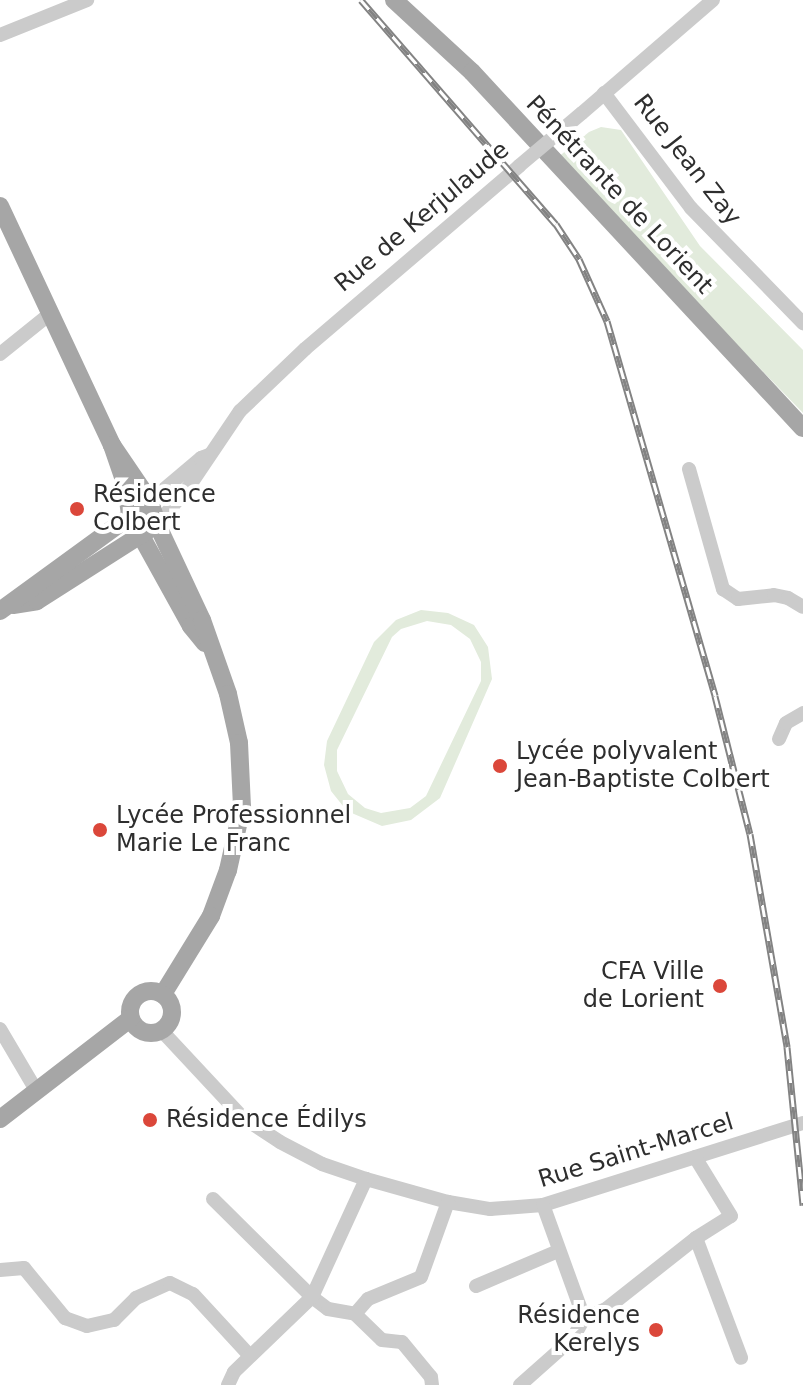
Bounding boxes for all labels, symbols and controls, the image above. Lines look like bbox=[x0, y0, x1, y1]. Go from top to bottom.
street label: Rue Jean Zay bbox=[627, 89, 747, 231]
street label: Pénétrante de Lorient bbox=[520, 90, 718, 300]
street label: Rue de Kerjulaude bbox=[329, 136, 515, 298]
place label: Résidence Colbert bbox=[93, 481, 216, 537]
marker: Résidence Colbert bbox=[68, 500, 86, 518]
place label: Lycée polyvalent Jean-Baptiste Colbert bbox=[516, 738, 770, 794]
marker: Lycée polyvalent Jean-Baptiste Colbert bbox=[491, 757, 509, 775]
place label: Lycée Professionnel Marie Le Franc bbox=[116, 802, 351, 858]
marker: Lycée Professionnel Marie Le Franc bbox=[91, 821, 109, 839]
place label: CFA Ville de Lorient bbox=[583, 958, 704, 1014]
marker: CFA Ville de Lorient bbox=[711, 977, 729, 995]
place label: Résidence Édilys bbox=[166, 1106, 367, 1134]
street label: Rue Saint-Marcel bbox=[535, 1108, 737, 1194]
marker: Résidence Édilys bbox=[141, 1111, 159, 1129]
place label: Résidence Kerelys bbox=[517, 1302, 640, 1358]
marker: Résidence Kerelys bbox=[647, 1321, 665, 1339]

